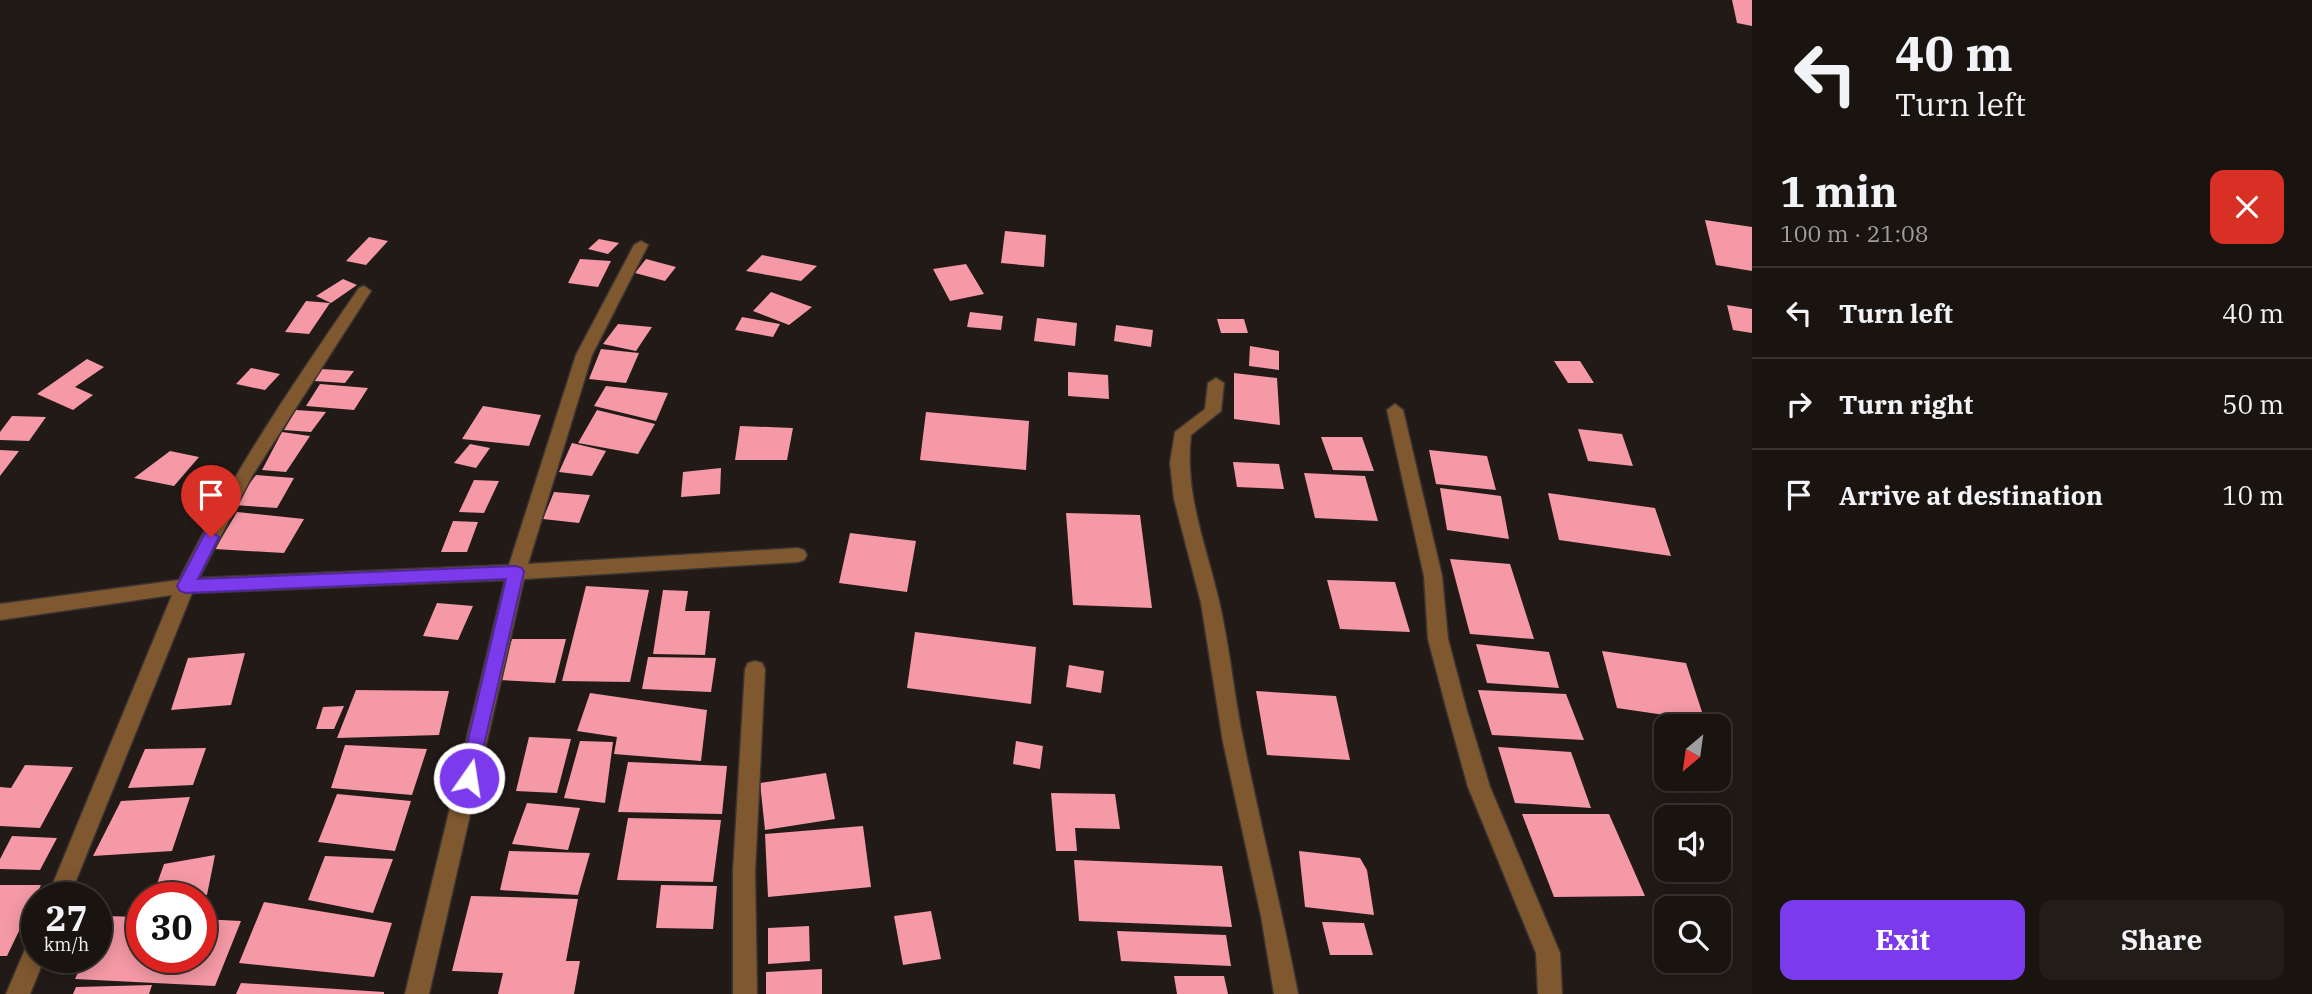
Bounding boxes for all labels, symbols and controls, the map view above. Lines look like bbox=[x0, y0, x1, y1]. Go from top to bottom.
text: 40 m bbox=[1895, 21, 2013, 84]
icon: left bbox=[1780, 28, 1871, 119]
text: Turn left bbox=[1895, 83, 2026, 125]
text: 1 min bbox=[1780, 164, 1898, 219]
button: close bbox=[2210, 170, 2284, 244]
text: 100 m · 21:08 bbox=[1780, 218, 1929, 248]
icon: left bbox=[1780, 294, 1818, 332]
text: Turn left bbox=[1839, 296, 1953, 330]
text: 40 m bbox=[2222, 296, 2284, 330]
icon: right bbox=[1780, 385, 1818, 423]
text: Turn right bbox=[1839, 387, 1973, 421]
text: 50 m bbox=[2222, 387, 2284, 421]
pin bbox=[181, 465, 241, 537]
icon: arrive bbox=[192, 476, 230, 514]
icon: arrive bbox=[1780, 476, 1818, 514]
text: Arrive at destination bbox=[1839, 478, 2103, 512]
text: 10 m bbox=[2222, 478, 2284, 512]
north arrow bbox=[1654, 714, 1731, 791]
map controls bbox=[1654, 714, 1731, 973]
position arrow bbox=[432, 741, 506, 815]
button: sound bbox=[1654, 805, 1731, 882]
speed limit sign: 30 bbox=[126, 882, 217, 973]
text: 27 bbox=[45, 895, 88, 941]
button: search bbox=[1654, 896, 1731, 973]
button: Exit bbox=[1780, 900, 2025, 980]
button: Share bbox=[2039, 900, 2284, 980]
text: km/h bbox=[44, 933, 89, 956]

